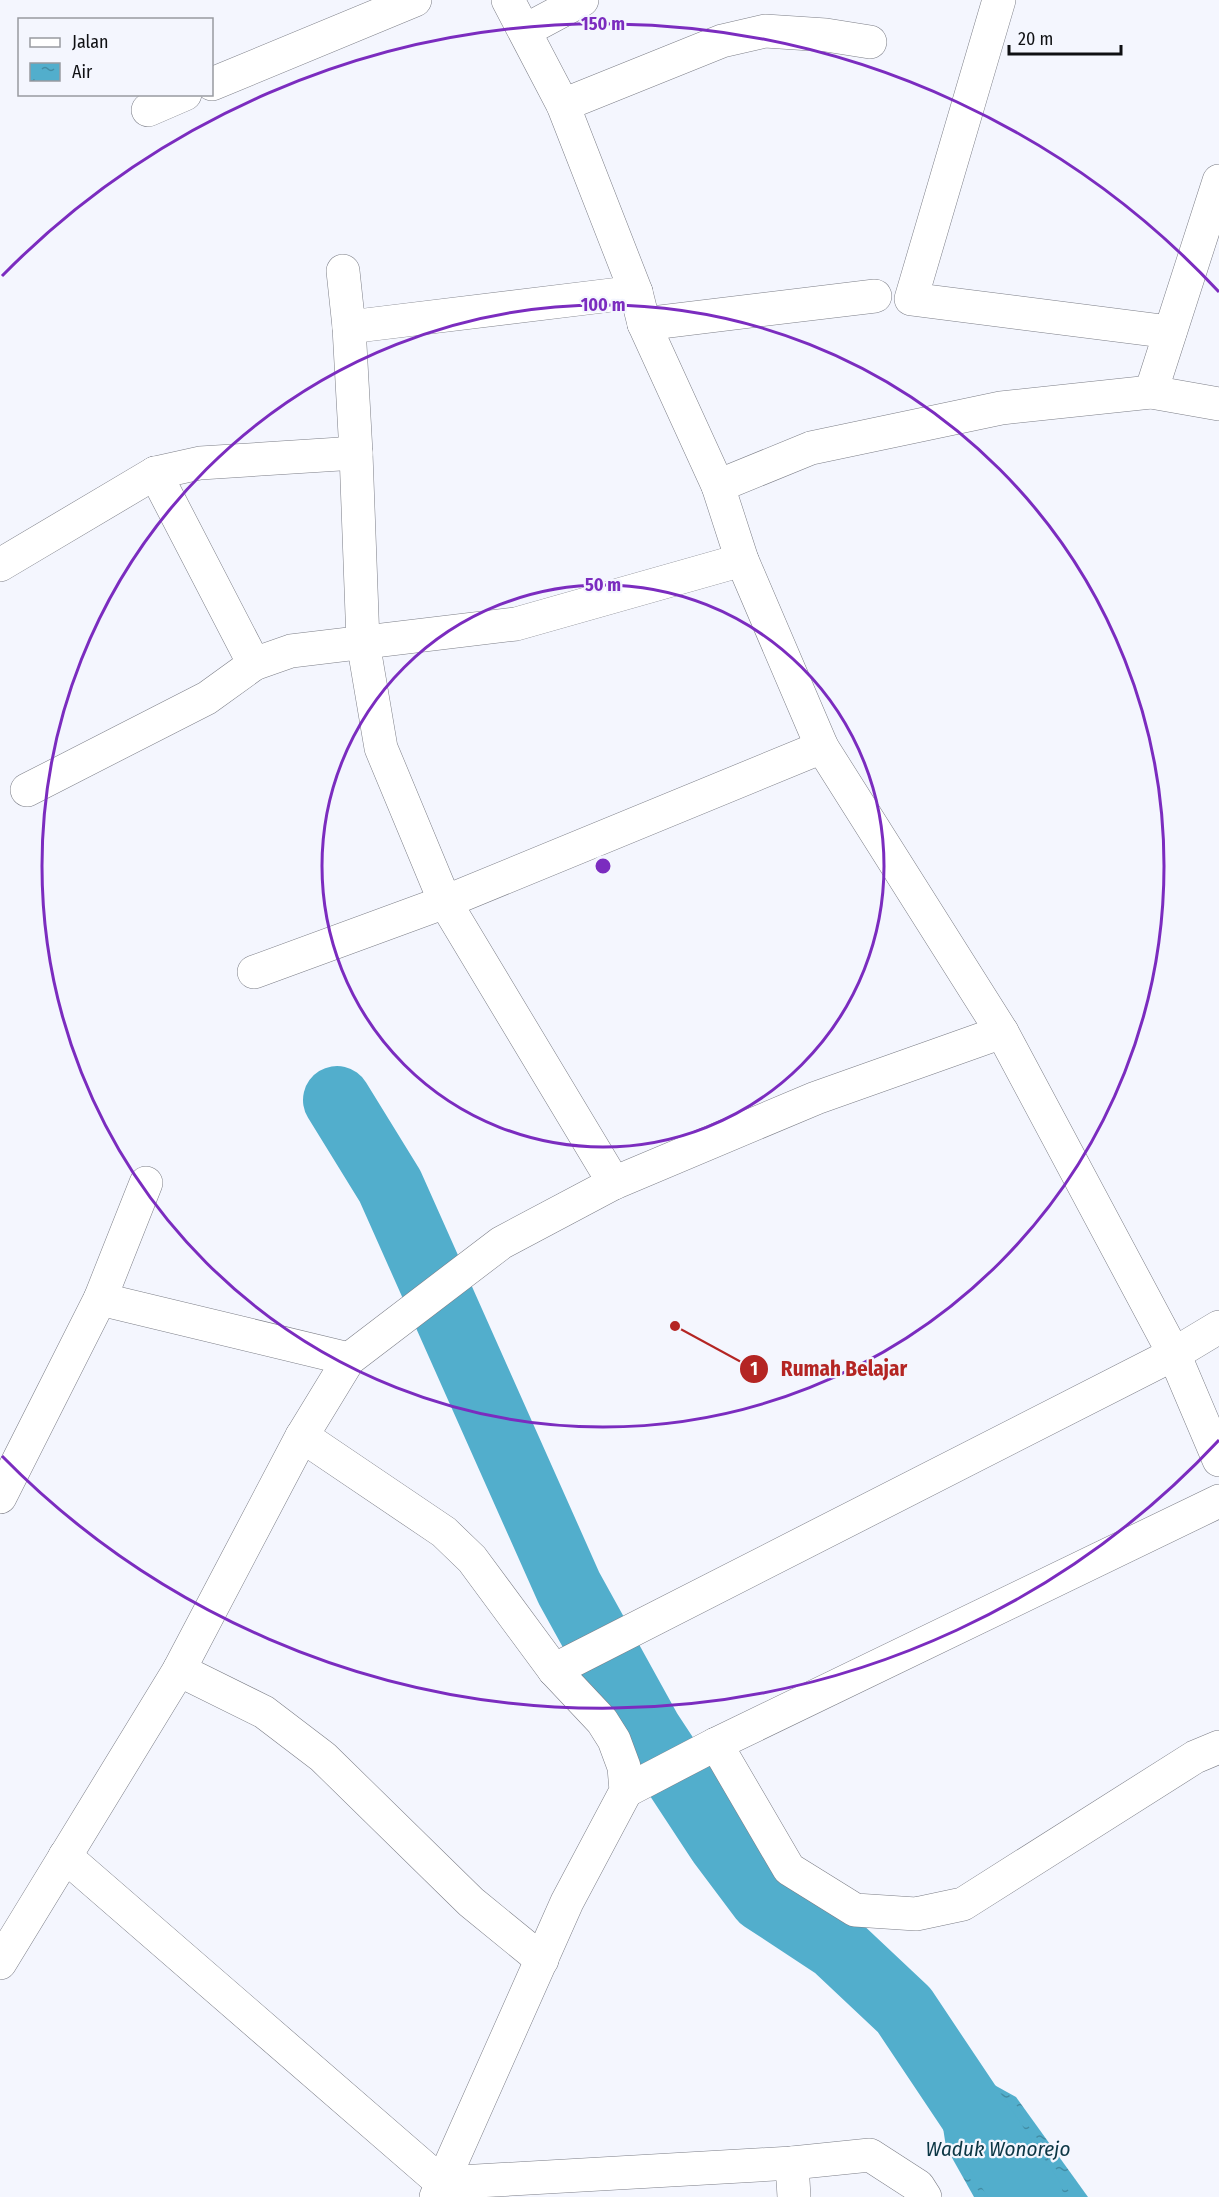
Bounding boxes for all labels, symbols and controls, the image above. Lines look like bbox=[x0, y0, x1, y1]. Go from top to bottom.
text: 150 m bbox=[581, 13, 625, 35]
legend bbox=[18, 18, 213, 96]
scale bar bbox=[1009, 18, 1122, 56]
text: 20 m bbox=[1018, 28, 1053, 50]
text: Jalan bbox=[72, 31, 109, 53]
text: Air bbox=[72, 61, 93, 83]
text: 100 m bbox=[581, 294, 625, 316]
text: 50 m bbox=[585, 574, 621, 596]
centre of rings bbox=[593, 856, 613, 876]
callout: Rumah Belajar bbox=[739, 1350, 919, 1389]
text: Rumah Belajar bbox=[781, 1356, 907, 1382]
text: 1 bbox=[750, 1358, 758, 1380]
water label: Waduk Wonorejo bbox=[926, 2136, 1070, 2162]

